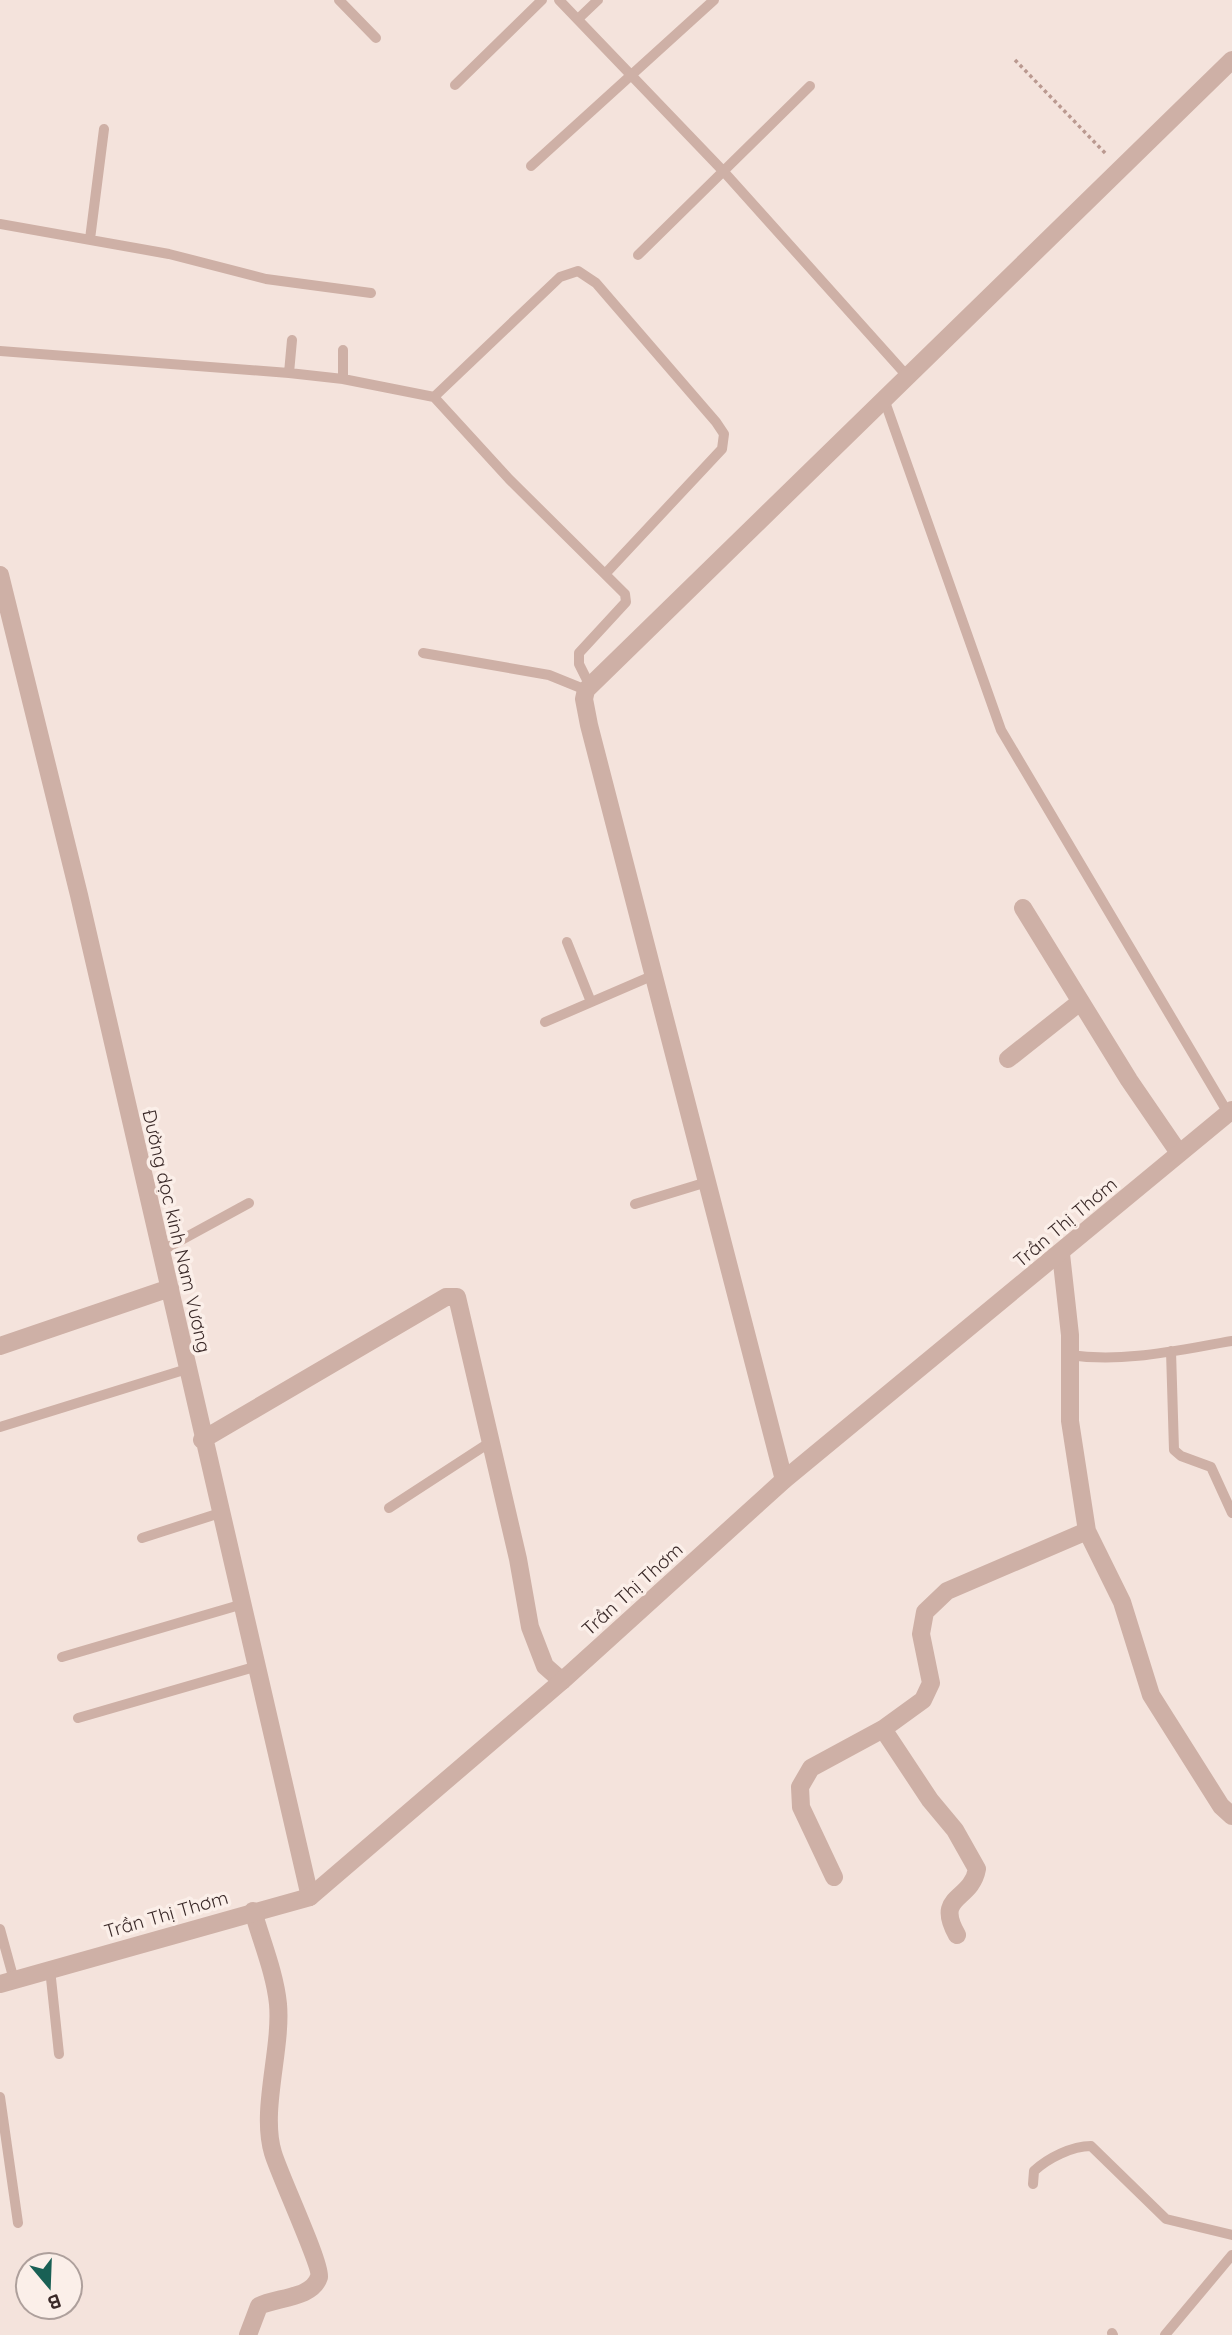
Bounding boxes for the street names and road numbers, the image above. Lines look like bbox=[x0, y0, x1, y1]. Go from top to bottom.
street label: Đường dọc kinh Nam Vương bbox=[137, 1107, 217, 1355]
street label: Trần Thị Thơm bbox=[1008, 1172, 1122, 1272]
street label: Trần Thị Thơm bbox=[577, 1537, 687, 1641]
street label: Trần Thị Thơm bbox=[101, 1885, 231, 1943]

